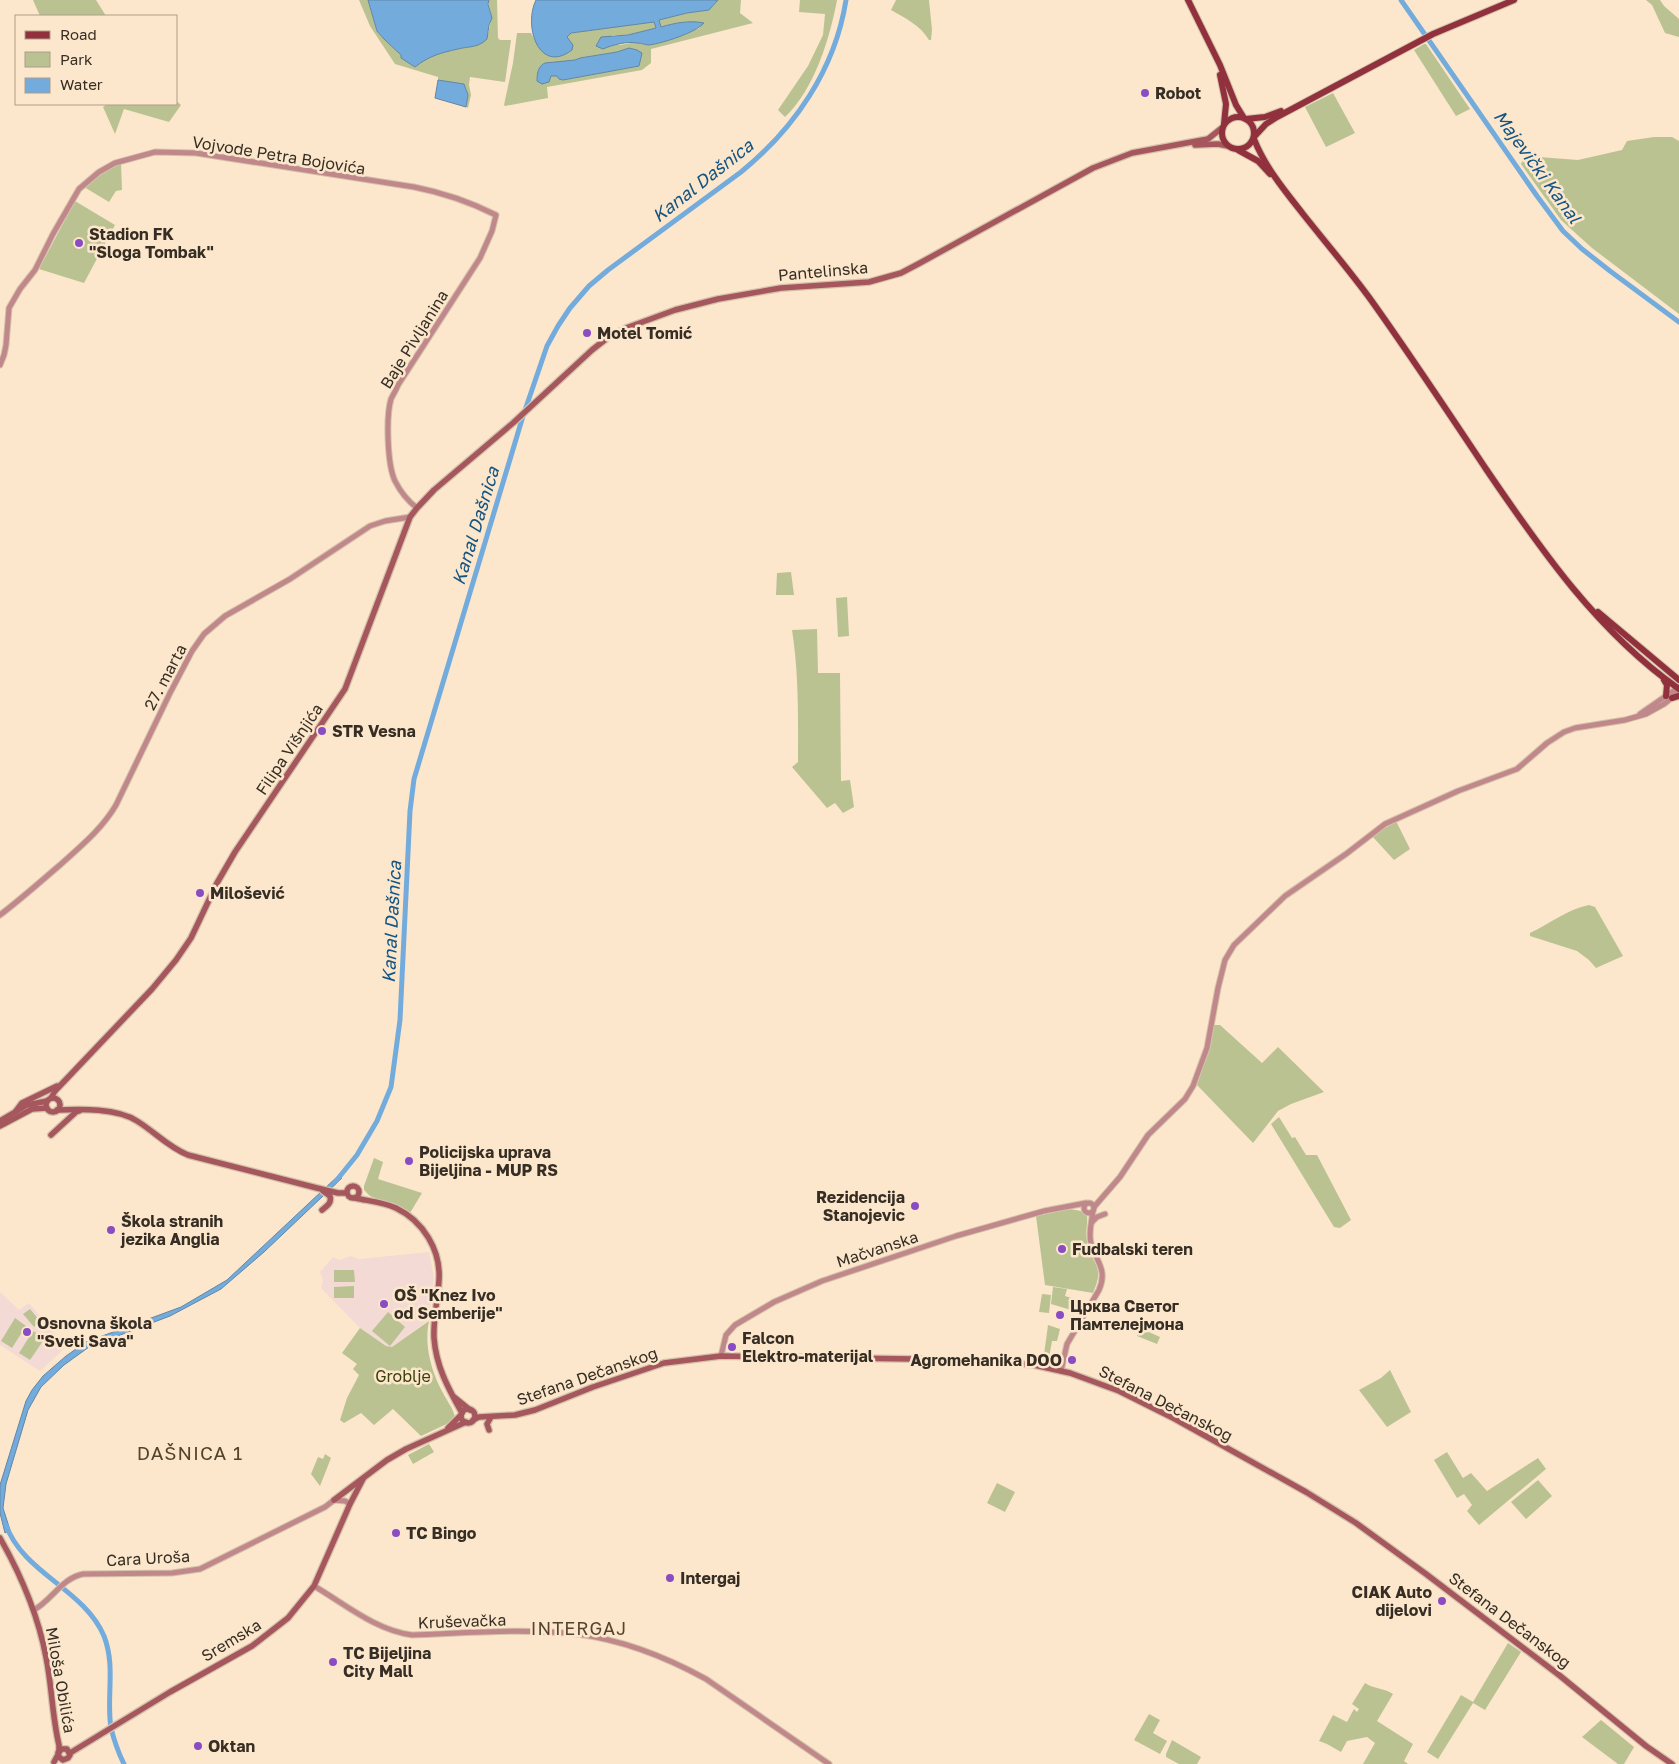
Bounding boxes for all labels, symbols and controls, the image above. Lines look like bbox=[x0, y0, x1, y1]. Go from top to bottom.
legend bbox=[15, 15, 178, 105]
text: Road bbox=[60, 25, 97, 43]
text: Park bbox=[60, 50, 93, 68]
text: Water bbox=[60, 75, 103, 93]
place label: Robot bbox=[1155, 83, 1201, 103]
marker: Robot bbox=[1139, 87, 1151, 99]
water label: Majevički Kanal bbox=[1489, 106, 1587, 228]
street label: Vojvode Petra Bojovića bbox=[191, 131, 367, 179]
water label: Kanal Dašnica bbox=[648, 133, 758, 226]
place label: Stadion FK "Sloga Tombak" bbox=[89, 224, 214, 262]
marker: Stadion FK "Sloga Tombak" bbox=[73, 237, 85, 249]
street label: Pantelinska bbox=[777, 257, 869, 285]
street label: Baje Pivljanina bbox=[376, 286, 452, 392]
place label: Motel Tomić bbox=[597, 323, 692, 343]
marker: Motel Tomić bbox=[581, 327, 593, 339]
water label: Kanal Dašnica bbox=[447, 463, 504, 587]
street label: 27. marta bbox=[139, 641, 191, 713]
street label: Filipa Višnjića bbox=[251, 700, 327, 798]
place label: STR Vesna bbox=[332, 721, 416, 741]
marker: STR Vesna bbox=[316, 725, 328, 737]
water label: Kanal Dašnica bbox=[377, 860, 405, 983]
place label: Milošević bbox=[210, 883, 285, 903]
marker: Milošević bbox=[194, 887, 206, 899]
place label: Policijska uprava Bijeljina - MUP RS bbox=[419, 1142, 558, 1180]
marker: Policijska uprava Bijeljina - MUP RS bbox=[403, 1155, 415, 1167]
place label: Rezidencija Stanojevic bbox=[816, 1187, 905, 1225]
marker: Rezidencija Stanojevic bbox=[909, 1200, 921, 1212]
place label: Škola stranih jezika Anglia bbox=[120, 1211, 223, 1249]
marker: Škola stranih jezika Anglia bbox=[105, 1224, 117, 1236]
street label: Mačvanska bbox=[834, 1226, 920, 1272]
place label: Fudbalski teren bbox=[1072, 1239, 1193, 1259]
marker: Fudbalski teren bbox=[1056, 1243, 1068, 1255]
place label: OŠ "Knez Ivo od Semberije" bbox=[394, 1285, 503, 1323]
place label: Црква Светог Памтелејмона bbox=[1070, 1296, 1184, 1334]
marker: OŠ "Knez Ivo od Semberije" bbox=[378, 1298, 390, 1310]
marker: Црква Светог Памтелејмона bbox=[1054, 1309, 1066, 1321]
place label: Osnovna škola "Sveti Sava" bbox=[37, 1313, 152, 1351]
marker: Osnovna škola "Sveti Sava" bbox=[21, 1326, 33, 1338]
place label: Falcon Elektro-materijal bbox=[742, 1328, 874, 1366]
marker: Falcon Elektro-materijal bbox=[726, 1341, 738, 1353]
street label: Stefana Dečanskog bbox=[514, 1343, 660, 1409]
place label: Agromehanika DOO bbox=[910, 1350, 1062, 1370]
marker: Agromehanika DOO bbox=[1066, 1354, 1078, 1366]
street label: Stefana Dečanskog bbox=[1096, 1361, 1236, 1445]
park label: Groblje bbox=[375, 1366, 431, 1386]
district label: DAŠNICA 1 bbox=[137, 1441, 243, 1464]
place label: TC Bingo bbox=[406, 1523, 477, 1543]
marker: TC Bingo bbox=[390, 1527, 402, 1539]
street label: Cara Uroša bbox=[106, 1546, 190, 1570]
place label: Intergaj bbox=[680, 1568, 740, 1588]
street label: Stefana Dečanskog bbox=[1445, 1568, 1575, 1672]
marker: Intergaj bbox=[664, 1572, 676, 1584]
place label: CIAK Auto dijelovi bbox=[1352, 1582, 1432, 1620]
marker: CIAK Auto dijelovi bbox=[1436, 1595, 1448, 1607]
street label: Kruševačka bbox=[417, 1609, 507, 1633]
street label: Sremska bbox=[197, 1614, 265, 1666]
district label: INTERGAJ bbox=[531, 1617, 627, 1639]
street label: Miloša Obilića bbox=[42, 1625, 80, 1735]
place label: TC Bijeljina City Mall bbox=[343, 1643, 431, 1681]
marker: TC Bijeljina City Mall bbox=[327, 1656, 339, 1668]
place label: Oktan bbox=[208, 1736, 255, 1756]
marker: Oktan bbox=[192, 1740, 204, 1752]

